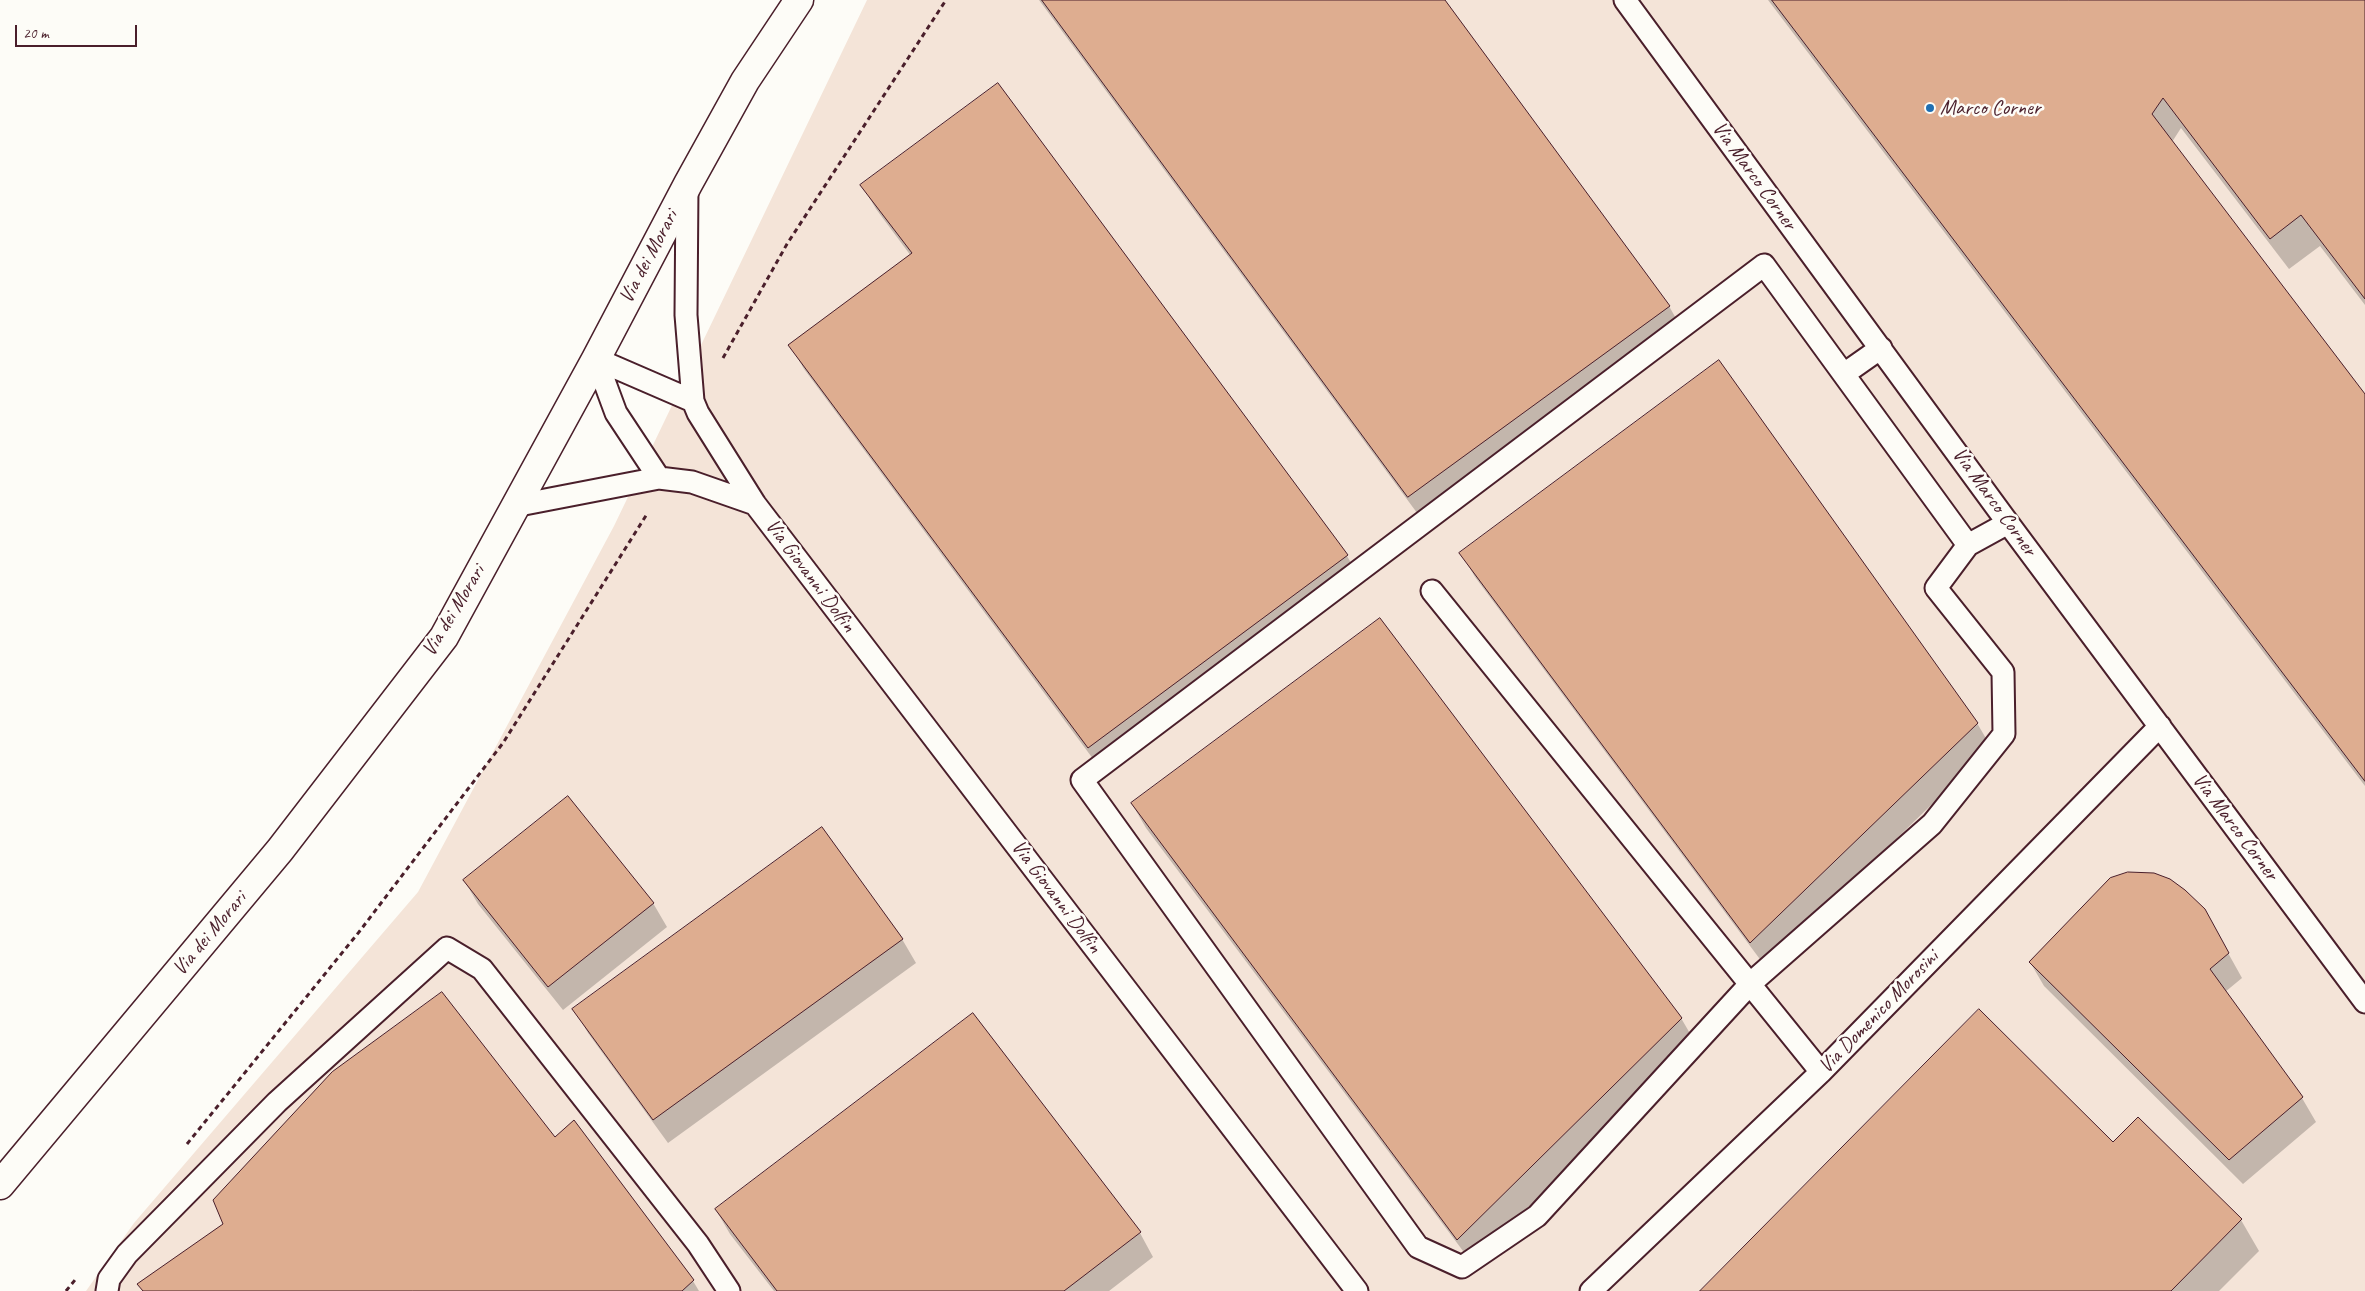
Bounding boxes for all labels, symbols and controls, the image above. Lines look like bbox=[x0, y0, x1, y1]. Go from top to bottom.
scale bar bbox=[18, 15, 140, 47]
text: 20 m bbox=[23, 24, 49, 43]
place label: Marco Corner bbox=[1940, 95, 2040, 121]
marker: Marco Corner bbox=[1924, 102, 1936, 114]
street label: Via Marco Corner bbox=[1706, 117, 1802, 235]
street label: Via dei Morari bbox=[614, 206, 684, 308]
street label: Via Marco Corner bbox=[1946, 443, 2042, 561]
street label: Via Giovanni Dolfin bbox=[759, 514, 861, 638]
street label: Via dei Morari bbox=[417, 561, 491, 661]
street label: Via Marco Corner bbox=[2186, 768, 2284, 886]
street label: Via Giovanni Dolfin bbox=[1005, 835, 1107, 959]
street label: Via dei Morari bbox=[168, 887, 252, 981]
street label: Via Domenico Morosini bbox=[1814, 945, 1944, 1079]

